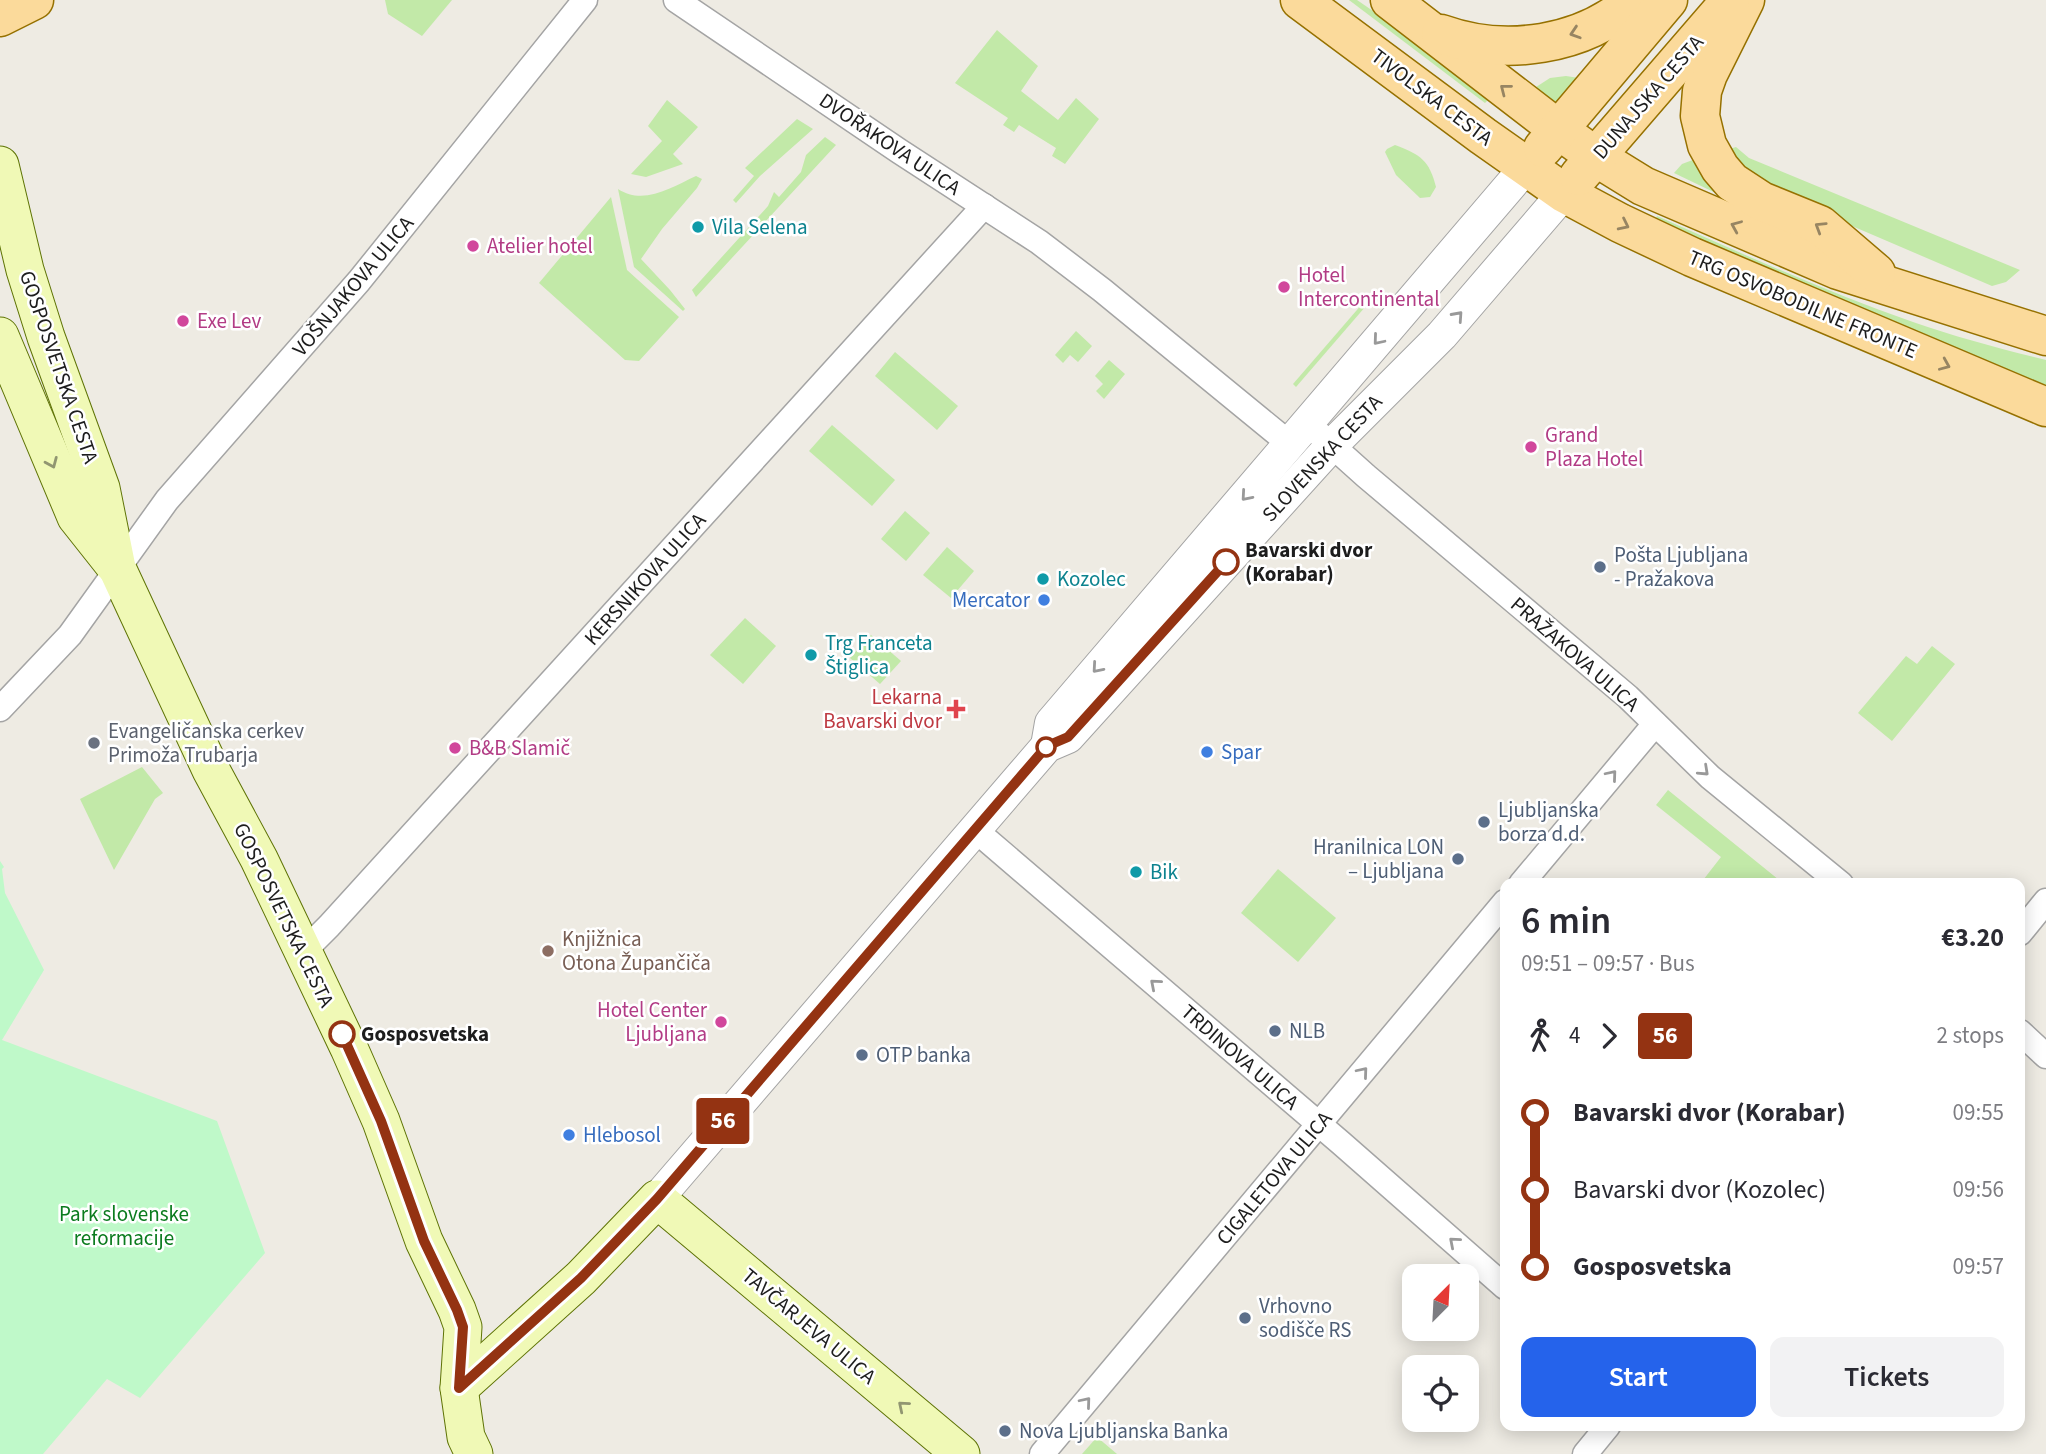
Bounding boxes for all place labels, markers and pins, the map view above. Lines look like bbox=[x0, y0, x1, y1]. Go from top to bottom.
place label: Vila Selena bbox=[712, 212, 808, 242]
marker: Vila Selena bbox=[690, 219, 706, 235]
place label: Atelier hotel bbox=[487, 231, 593, 261]
marker: Atelier hotel bbox=[465, 238, 481, 254]
place label: Hotel Intercontinental bbox=[1298, 260, 1440, 314]
marker: Hotel Intercontinental bbox=[1276, 279, 1292, 295]
place label: Exe Lev bbox=[197, 306, 262, 336]
marker: Exe Lev bbox=[175, 313, 191, 329]
place label: Grand Plaza Hotel bbox=[1545, 420, 1643, 474]
marker: Grand Plaza Hotel bbox=[1523, 439, 1539, 455]
place label: Bavarski dvor (Korabar) bbox=[1245, 535, 1373, 589]
place label: Pošta Ljubljana - Pražakova bbox=[1614, 540, 1748, 594]
marker: Bavarski dvor (Korabar) bbox=[1213, 549, 1239, 575]
marker: Pošta Ljubljana - Pražakova bbox=[1592, 559, 1608, 575]
place label: Kozolec bbox=[1057, 564, 1126, 594]
marker: Kozolec bbox=[1035, 571, 1051, 587]
place label: Mercator bbox=[952, 585, 1031, 615]
marker: Mercator bbox=[1036, 592, 1052, 608]
place label: Trg Franceta Štiglica bbox=[825, 628, 933, 682]
marker: Trg Franceta Štiglica bbox=[803, 647, 819, 663]
place label: Lekarna Bavarski dvor bbox=[823, 682, 943, 736]
marker: Lekarna Bavarski dvor bbox=[948, 701, 964, 717]
place label: Evangeličanska cerkev Primoža Trubarja bbox=[108, 716, 304, 770]
place label: B&B Slamič bbox=[469, 733, 570, 763]
marker: Evangeličanska cerkev Primoža Trubarja bbox=[86, 735, 102, 751]
unlabelled marker bbox=[1036, 737, 1056, 757]
place label: Spar bbox=[1221, 737, 1262, 767]
marker: B&B Slamič bbox=[447, 740, 463, 756]
marker: Spar bbox=[1199, 744, 1215, 760]
place label: Ljubljanska borza d.d. bbox=[1498, 795, 1599, 849]
marker: Ljubljanska borza d.d. bbox=[1476, 814, 1492, 830]
place label: Hranilnica LON – Ljubljana bbox=[1313, 832, 1444, 886]
marker: Hranilnica LON – Ljubljana bbox=[1450, 851, 1466, 867]
place label: Bik bbox=[1150, 857, 1179, 887]
marker: Bik bbox=[1128, 864, 1144, 880]
place label: Knjižnica Otona Župančiča bbox=[562, 924, 711, 978]
marker: Knjižnica Otona Župančiča bbox=[540, 943, 556, 959]
place label: Hotel Center Ljubljana bbox=[597, 995, 708, 1049]
marker: Hotel Center Ljubljana bbox=[713, 1014, 729, 1030]
place label: NLB bbox=[1289, 1016, 1325, 1046]
place label: Gosposvetska bbox=[361, 1019, 489, 1049]
marker: Gosposvetska bbox=[329, 1021, 355, 1047]
marker: NLB bbox=[1267, 1023, 1283, 1039]
place label: OTP banka bbox=[876, 1040, 971, 1070]
marker: OTP banka bbox=[854, 1047, 870, 1063]
place label: Hlebosol bbox=[583, 1120, 661, 1150]
marker: Hlebosol bbox=[561, 1127, 577, 1143]
place label: Vrhovno sodišče RS bbox=[1259, 1291, 1351, 1345]
marker: Vrhovno sodišče RS bbox=[1237, 1310, 1253, 1326]
place label: Nova Ljubljanska Banka bbox=[1019, 1416, 1228, 1446]
marker: Nova Ljubljanska Banka bbox=[997, 1423, 1013, 1439]

